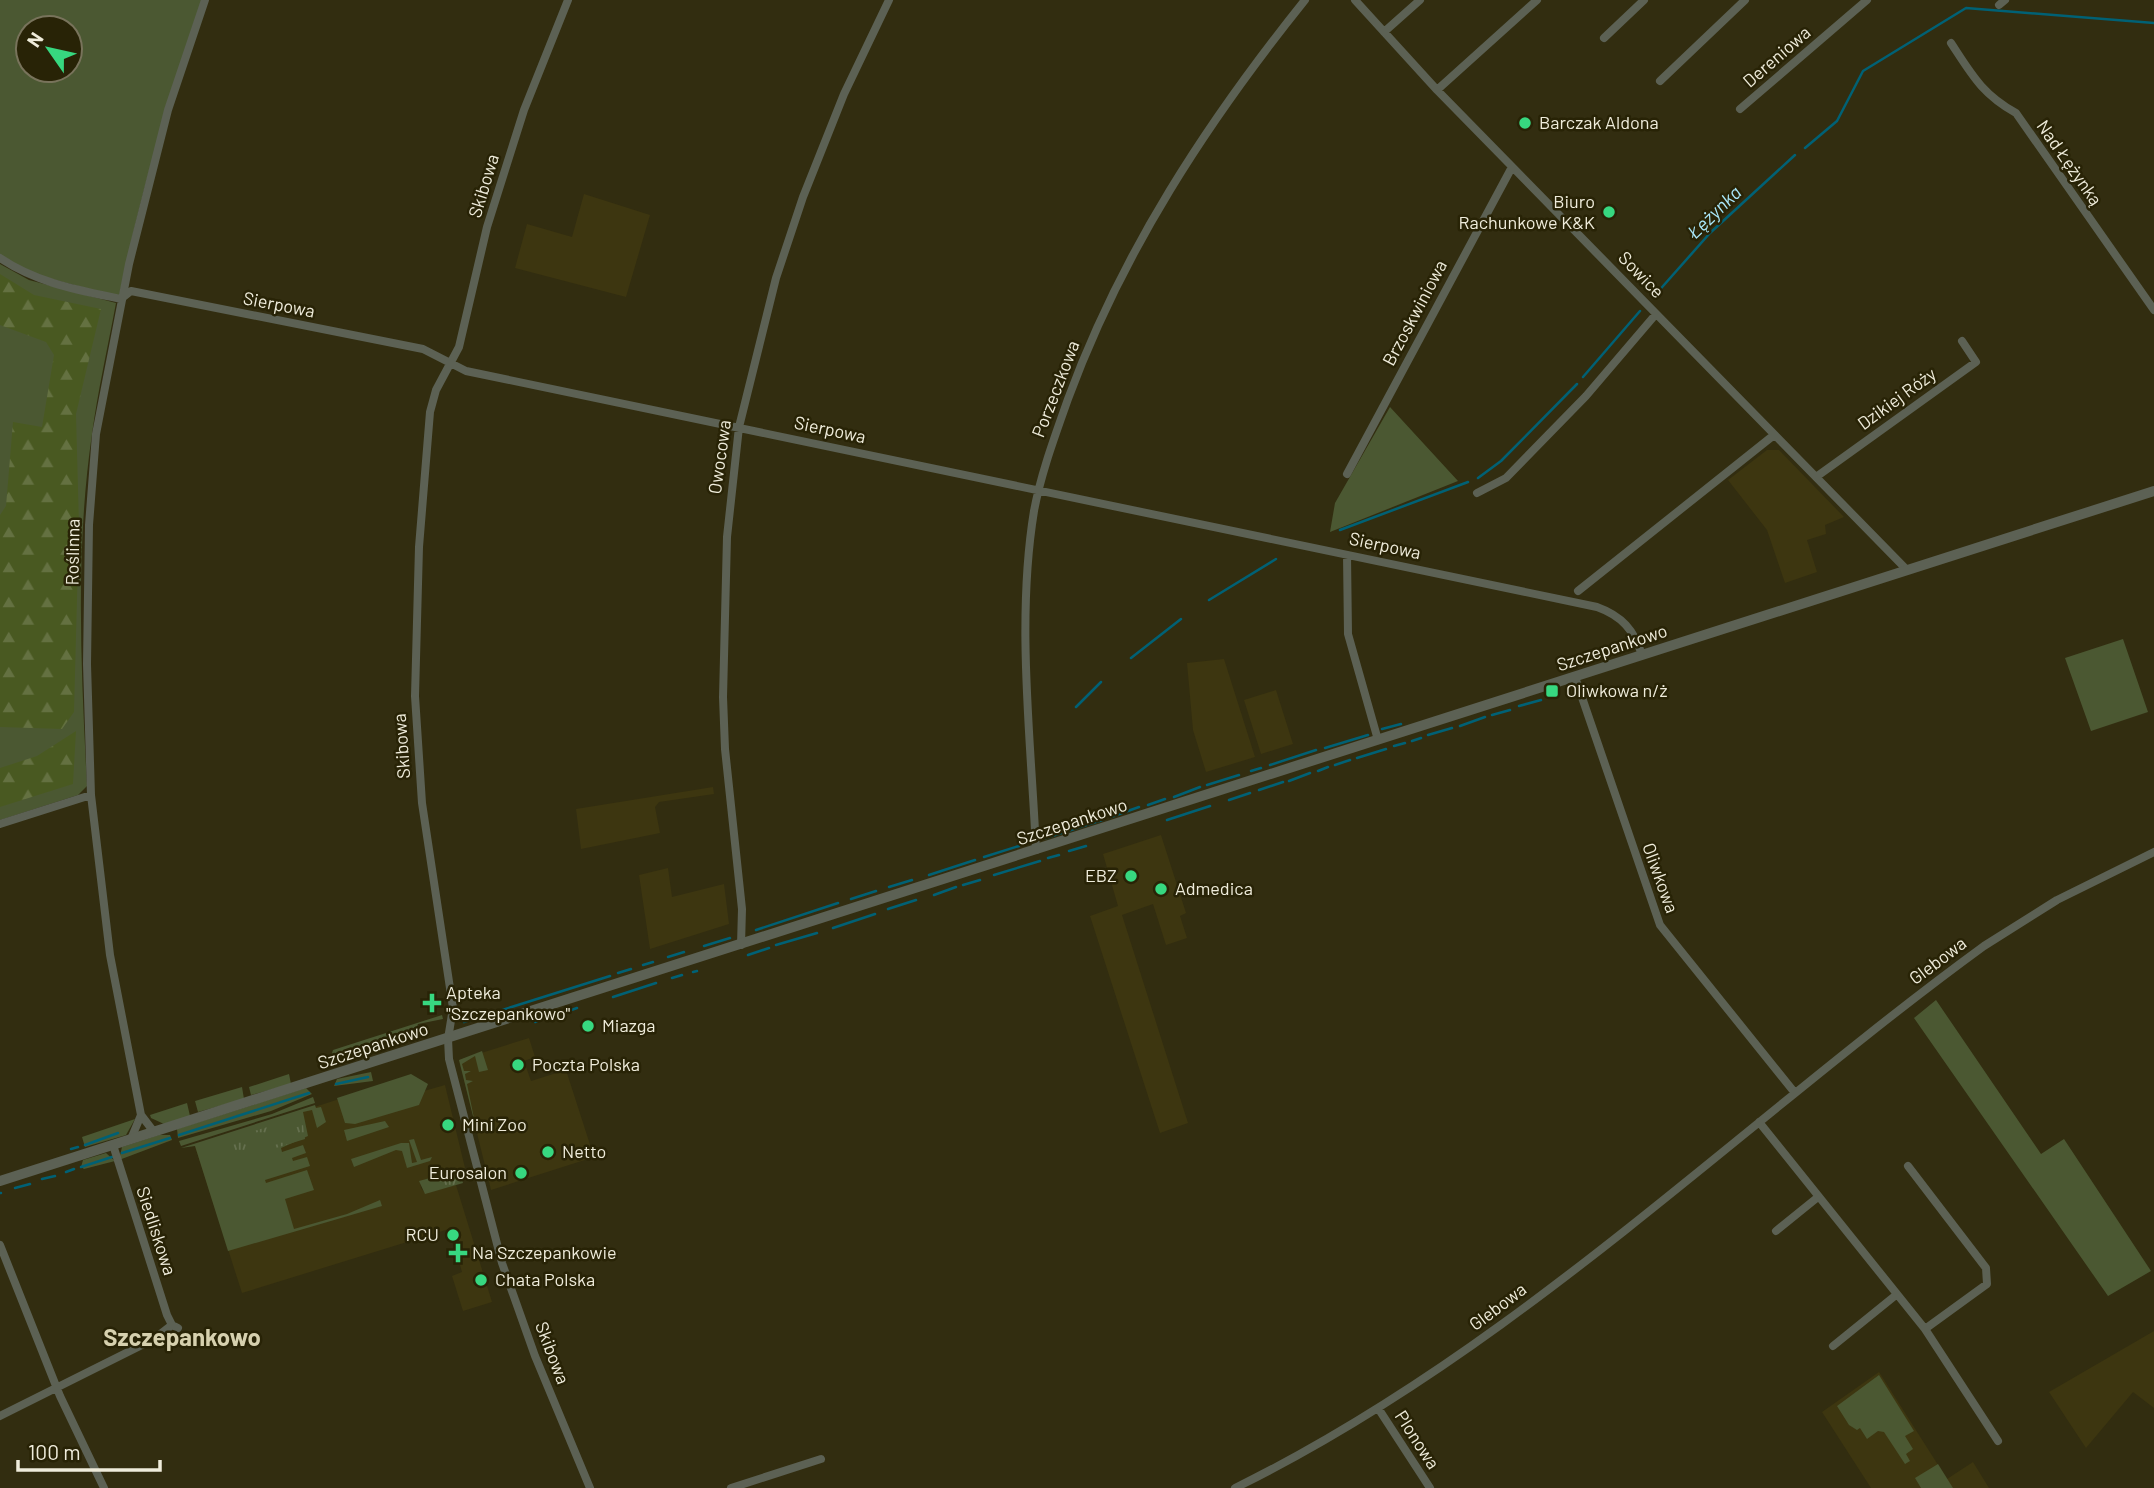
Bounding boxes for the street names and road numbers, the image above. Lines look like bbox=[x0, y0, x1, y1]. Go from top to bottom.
street label: Dereniowa bbox=[1738, 21, 1815, 92]
street label: Nad Łężynką bbox=[2032, 115, 2107, 209]
street label: Skibowa bbox=[463, 151, 503, 220]
street label: Sowice bbox=[1614, 246, 1669, 302]
street label: Brzoskwiniowa bbox=[1377, 256, 1451, 369]
street label: Sierpowa bbox=[242, 286, 317, 322]
street label: Porzeczkowa bbox=[1027, 337, 1084, 440]
street label: Dzikiej Róży bbox=[1853, 362, 1940, 434]
street label: Sierpowa bbox=[792, 411, 868, 447]
street label: Owocowa bbox=[703, 418, 735, 495]
street label: Roślinna bbox=[60, 518, 84, 586]
street label: Sierpowa bbox=[1347, 527, 1423, 563]
street label: Szczepankowo bbox=[1554, 619, 1670, 675]
street label: Skibowa bbox=[388, 713, 414, 779]
street label: Szczepankowo bbox=[1014, 793, 1130, 849]
street label: Oliwkowa bbox=[1638, 840, 1684, 916]
street label: Glebowa bbox=[1904, 932, 1970, 989]
street label: Szczepankowo bbox=[315, 1017, 431, 1073]
street label: Siedliskowa bbox=[132, 1184, 182, 1278]
street label: Glebowa bbox=[1464, 1278, 1530, 1335]
street label: Skibowa bbox=[531, 1318, 575, 1387]
street label: Plonowa bbox=[1391, 1406, 1445, 1473]

